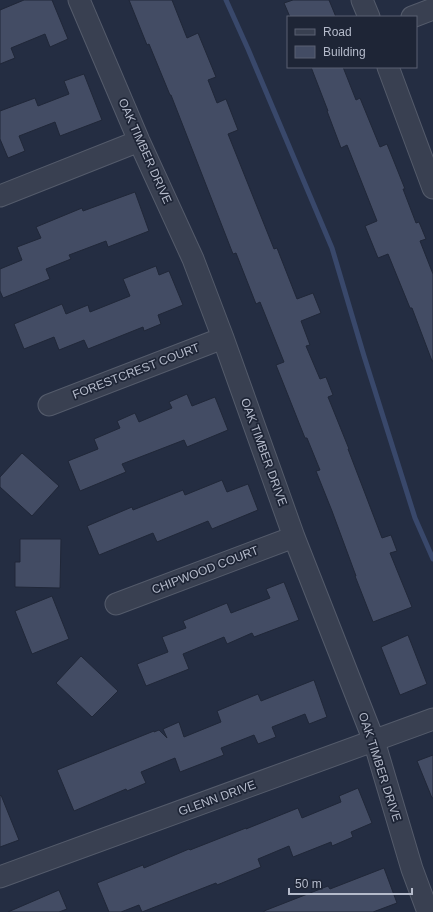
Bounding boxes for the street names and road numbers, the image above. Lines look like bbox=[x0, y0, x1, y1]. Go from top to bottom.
street label: OAK TIMBER DRIVE bbox=[115, 96, 175, 206]
street label: FORESTCREST COURT bbox=[71, 340, 202, 402]
street label: OAK TIMBER DRIVE bbox=[238, 396, 290, 508]
street label: CHIPWOOD COURT bbox=[150, 543, 261, 597]
street label: OAK TIMBER DRIVE bbox=[356, 711, 404, 823]
street label: GLENN DRIVE bbox=[176, 778, 258, 818]

